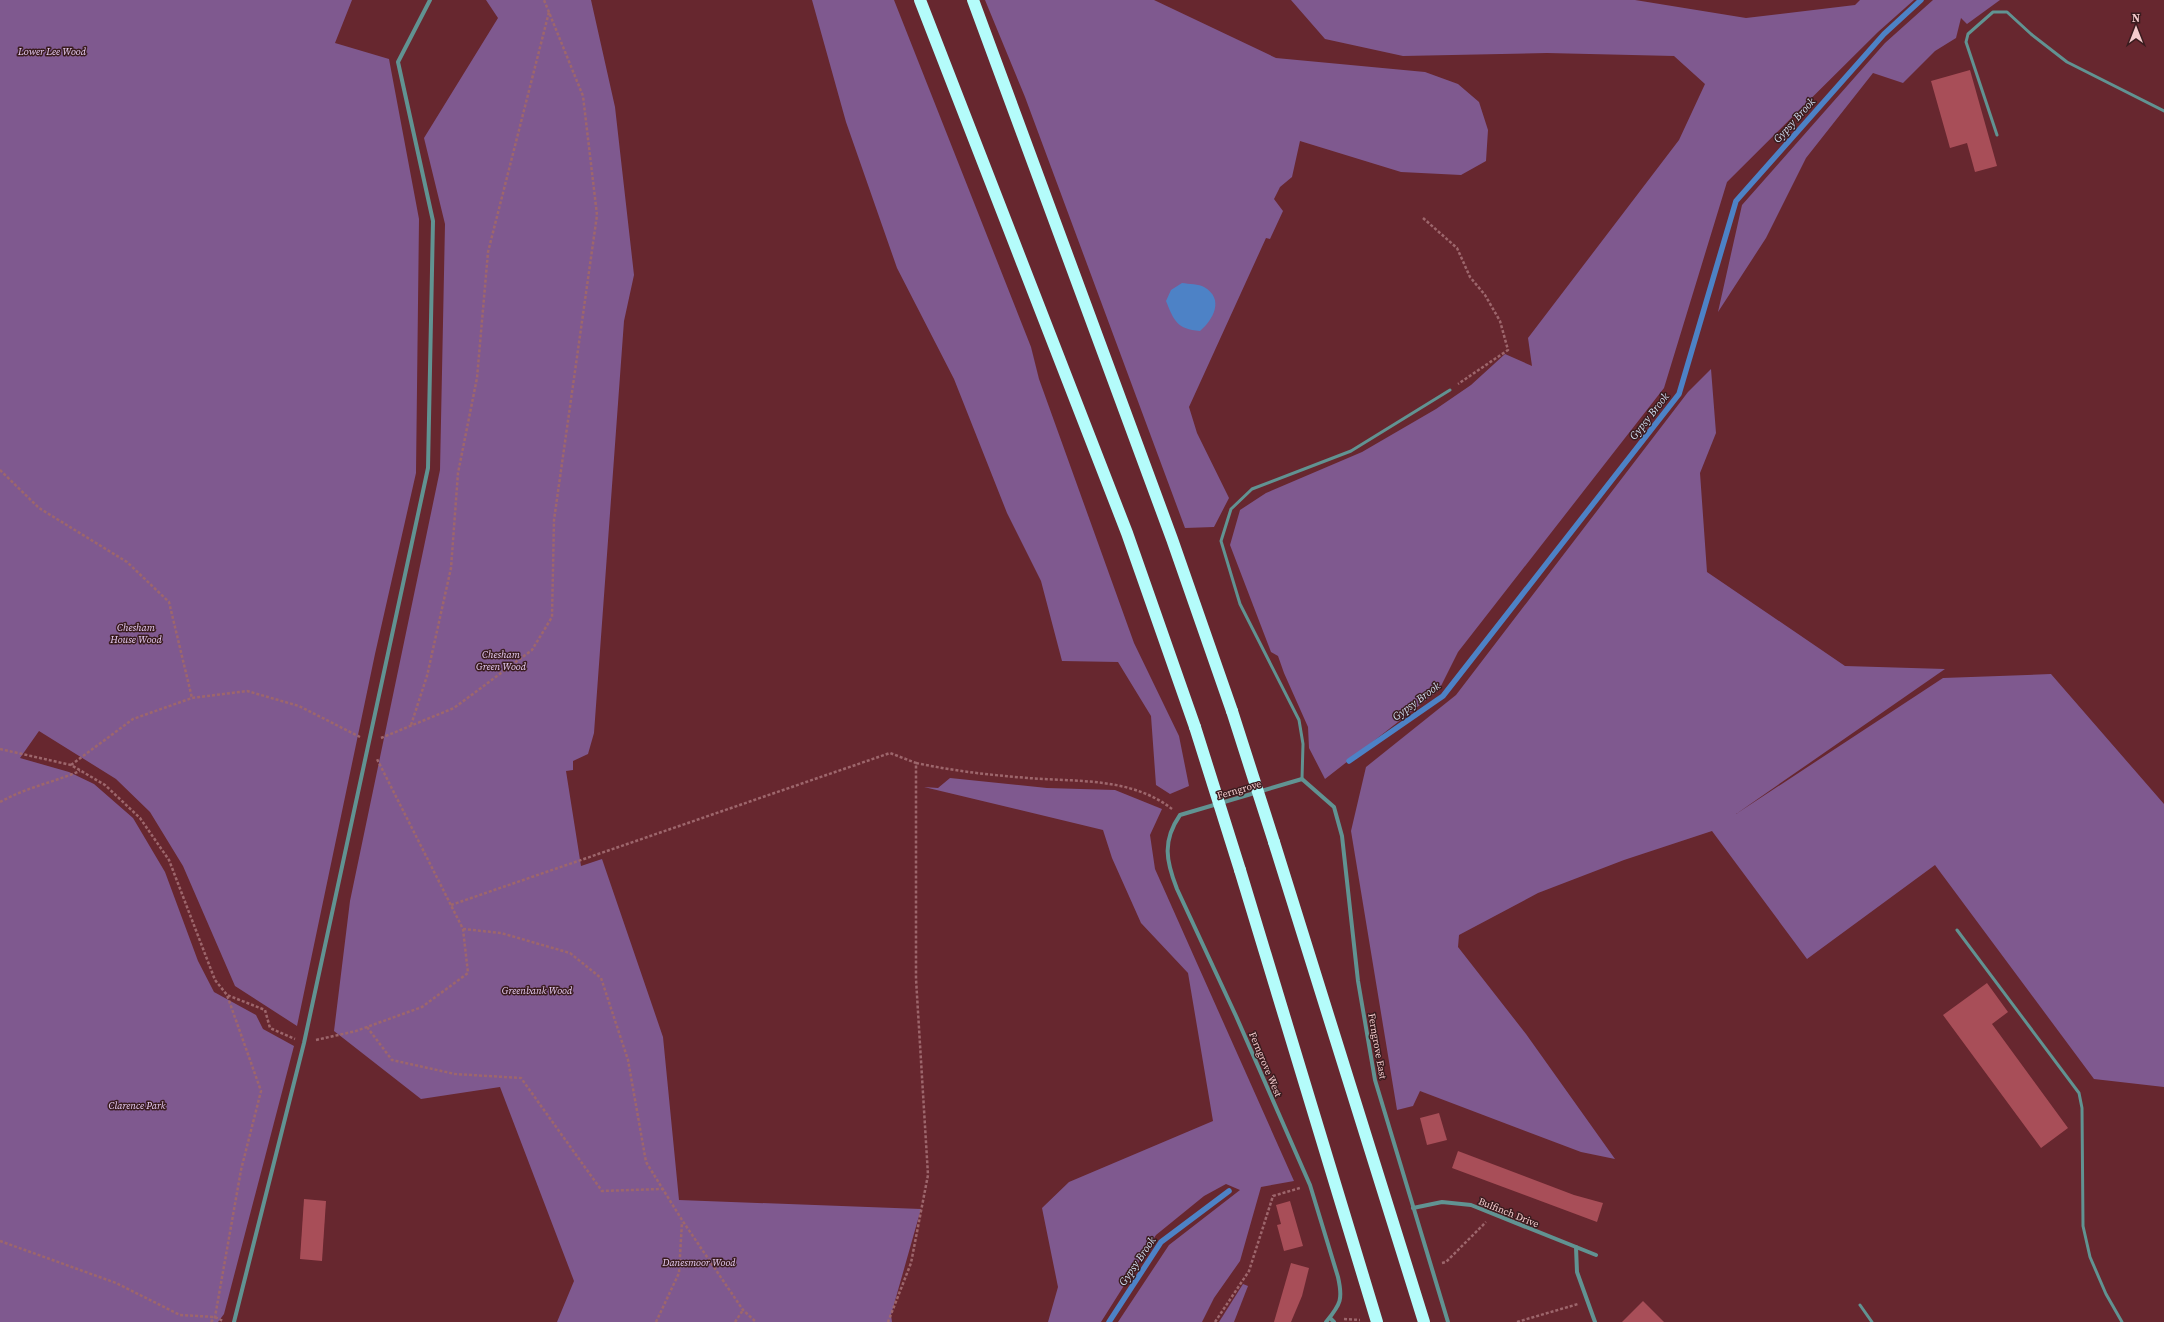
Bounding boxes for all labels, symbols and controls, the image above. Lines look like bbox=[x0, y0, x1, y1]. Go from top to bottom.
north arrow bbox=[2116, 8, 2156, 48]
text: N bbox=[2132, 11, 2140, 26]
park label: Lower Lee Wood bbox=[17, 45, 87, 58]
water label: Gypsy Brook bbox=[1770, 94, 1819, 146]
water label: Gypsy Brook bbox=[1626, 389, 1673, 443]
park label: Chesham House Wood bbox=[109, 621, 162, 646]
park label: Chesham Green Wood bbox=[476, 648, 527, 673]
water label: Gypsy Brook bbox=[1389, 678, 1444, 724]
street label: Ferngrove bbox=[1215, 777, 1263, 802]
park label: Greenbank Wood bbox=[502, 984, 573, 997]
street label: Ferngrove East bbox=[1365, 1012, 1390, 1081]
street label: Ferngrove West bbox=[1246, 1030, 1285, 1099]
park label: Clarence Park bbox=[109, 1099, 166, 1112]
street label: Bulfinch Drive bbox=[1477, 1194, 1541, 1231]
water label: Gypsy Brook bbox=[1115, 1233, 1160, 1289]
park label: Danesmoor Wood bbox=[661, 1256, 736, 1269]

